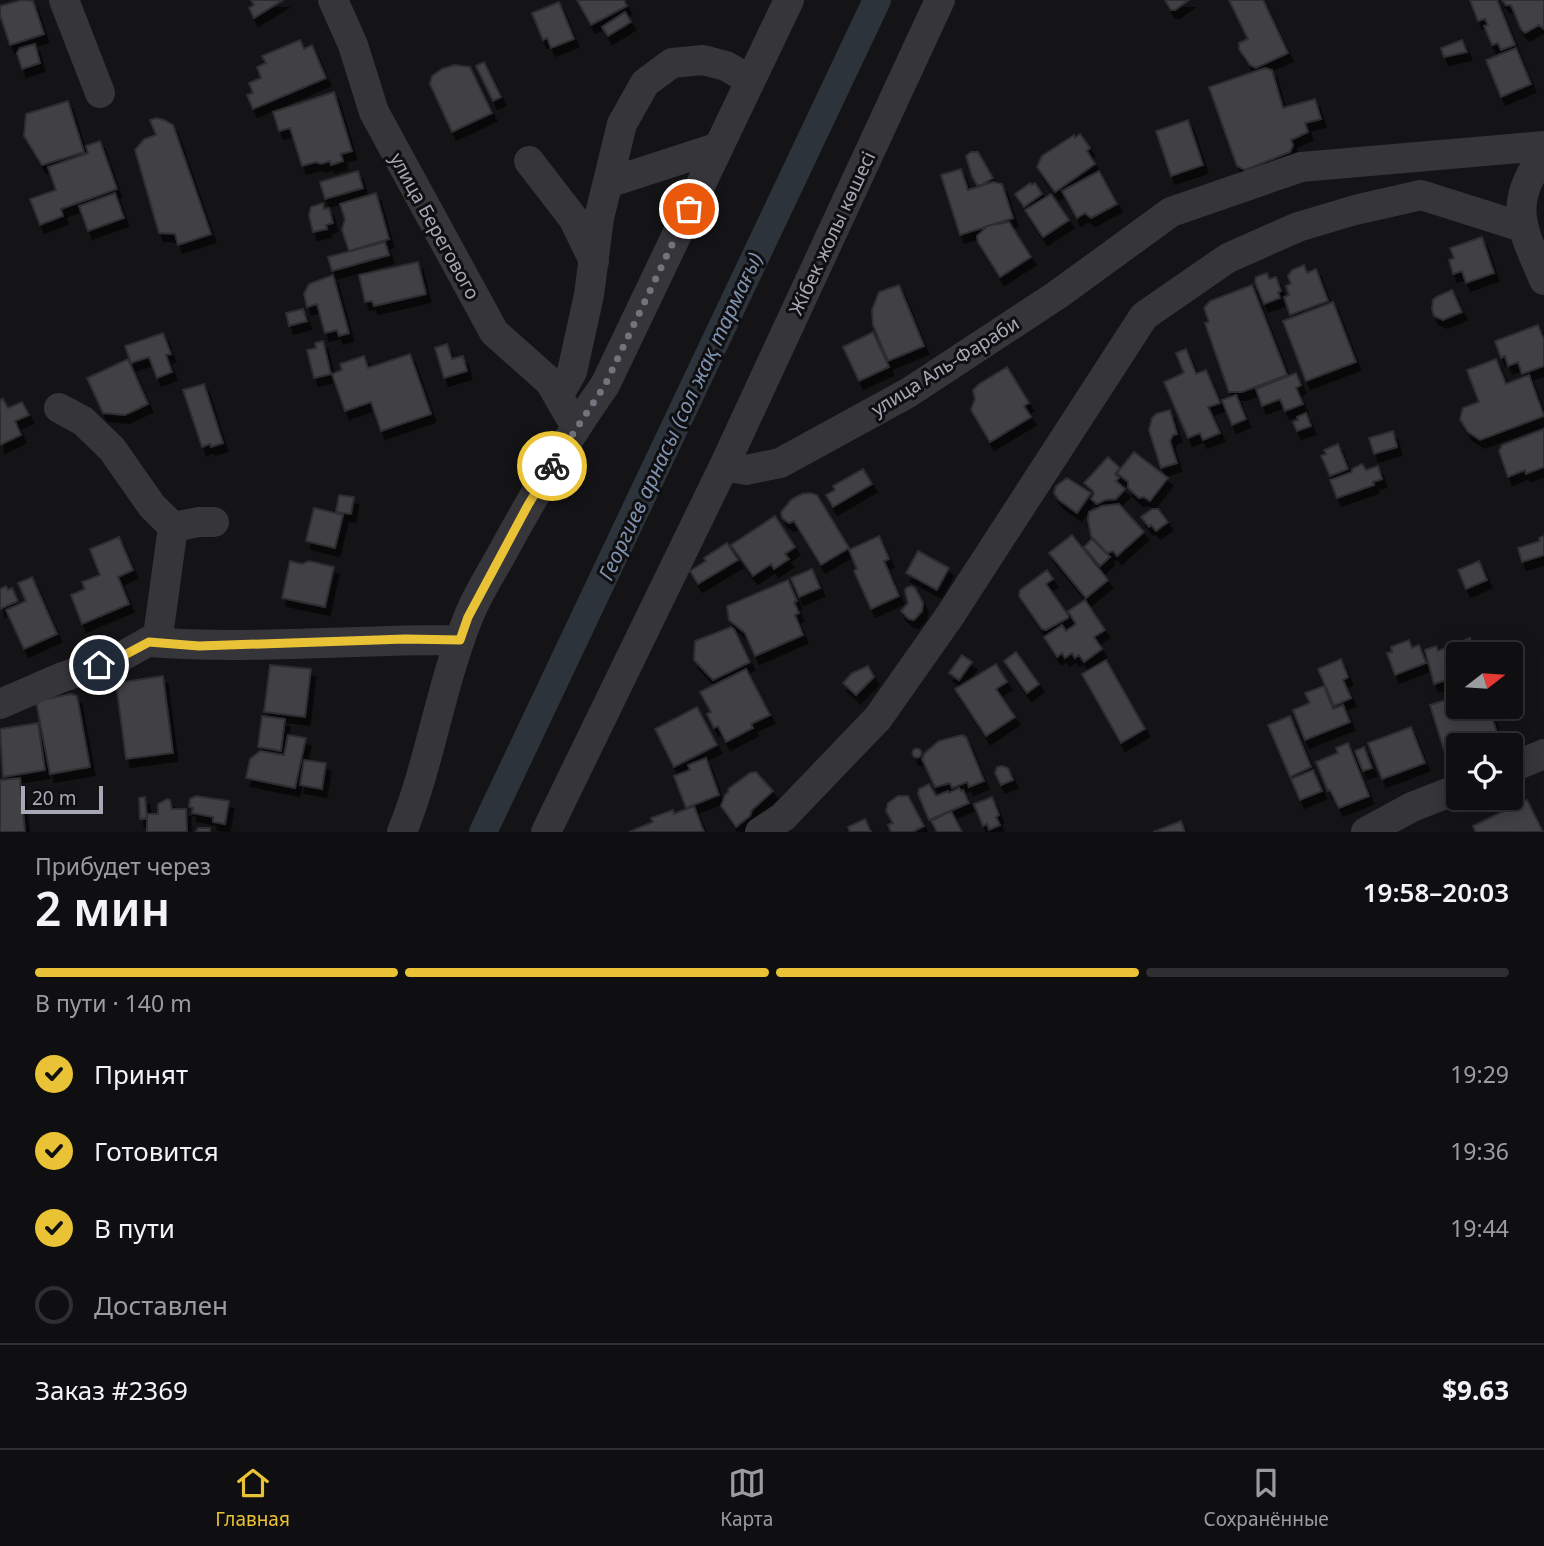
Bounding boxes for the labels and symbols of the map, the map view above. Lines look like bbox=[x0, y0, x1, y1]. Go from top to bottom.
street label: Жібек жолы көшесі bbox=[783, 147, 881, 319]
street label: улица Берегового bbox=[384, 148, 486, 304]
pin bbox=[659, 179, 719, 239]
water label: Георгиев арнасы (сол жақ тармағы) bbox=[592, 248, 768, 584]
street label: улица Аль-Фараби bbox=[866, 310, 1024, 422]
courier bbox=[517, 431, 587, 501]
pin bbox=[69, 635, 129, 695]
north arrow bbox=[1446, 642, 1522, 719]
scale bar bbox=[21, 783, 103, 815]

